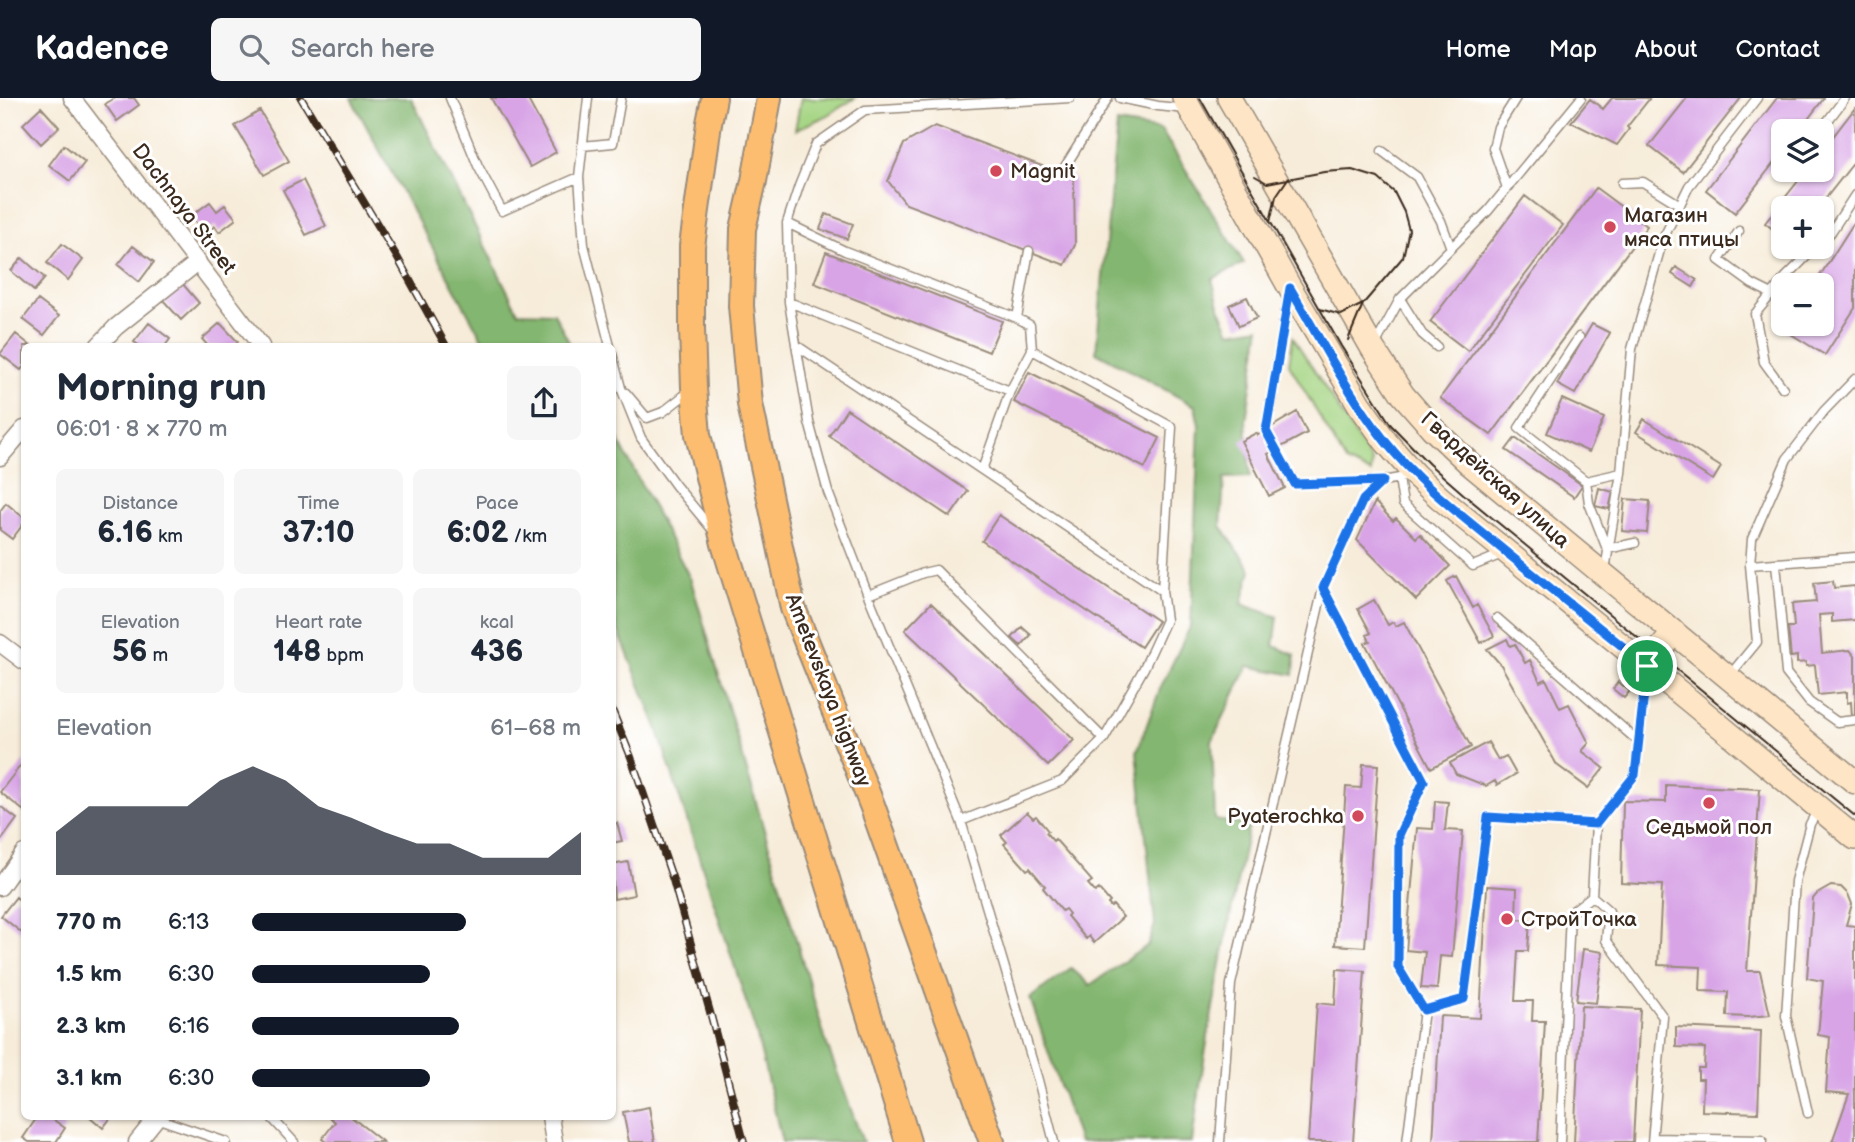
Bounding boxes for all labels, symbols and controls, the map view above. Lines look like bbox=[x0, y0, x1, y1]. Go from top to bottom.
search box bbox=[211, 18, 701, 81]
text: Kadence bbox=[35, 29, 169, 69]
icon: search bbox=[235, 30, 273, 68]
text: Search here bbox=[291, 34, 435, 65]
text: Home bbox=[1446, 35, 1511, 64]
text: Map bbox=[1549, 35, 1597, 64]
text: About bbox=[1635, 35, 1697, 64]
text: Contact bbox=[1735, 35, 1820, 64]
map controls bbox=[1771, 119, 1834, 336]
button: layers bbox=[1771, 119, 1834, 182]
street label: Dachnaya Street bbox=[127, 139, 242, 280]
place label: Magnit bbox=[1010, 159, 1076, 184]
marker: Magnit bbox=[988, 163, 1004, 179]
button: + bbox=[1771, 196, 1834, 259]
place label: Магазин мяса птицы bbox=[1624, 203, 1739, 252]
marker: Магазин мяса птицы bbox=[1602, 219, 1618, 235]
button: − bbox=[1771, 273, 1834, 336]
text: Morning run bbox=[56, 366, 267, 411]
button: share bbox=[507, 366, 581, 440]
street label: Гвардейская улица bbox=[1415, 407, 1575, 554]
text: 06:01 · 8 × 770 m bbox=[56, 415, 228, 443]
text: Distance bbox=[102, 492, 178, 515]
text: Time bbox=[297, 492, 340, 515]
text: Pace bbox=[475, 492, 518, 515]
text: 6.16 bbox=[97, 515, 153, 551]
text: 37:10 bbox=[282, 515, 355, 551]
text: 6:02 bbox=[446, 515, 508, 551]
text: km bbox=[153, 525, 183, 548]
text: /km bbox=[508, 525, 547, 548]
street label: Ametevskaya highway bbox=[780, 590, 877, 791]
text: Elevation bbox=[101, 611, 180, 634]
text: Heart rate bbox=[275, 611, 362, 634]
text: kcal bbox=[480, 611, 514, 634]
text: 56 bbox=[112, 634, 147, 670]
text: 148 bbox=[273, 634, 321, 670]
text: 436 bbox=[470, 634, 524, 670]
pin bbox=[1617, 636, 1677, 696]
text: m bbox=[147, 644, 168, 667]
text: bpm bbox=[321, 644, 364, 667]
icon: arrive bbox=[1628, 647, 1666, 685]
text: Elevation bbox=[56, 714, 152, 742]
text: 61–68 m bbox=[490, 714, 581, 742]
marker: Седьмой пол bbox=[1701, 795, 1717, 811]
place label: Pyaterochka bbox=[1227, 804, 1344, 829]
marker: Pyaterochka bbox=[1350, 808, 1366, 824]
place label: Седьмой пол bbox=[1646, 815, 1772, 840]
place label: СтройТочка bbox=[1521, 907, 1638, 932]
text: 770 m bbox=[56, 908, 122, 936]
text: 6:13 bbox=[168, 908, 210, 936]
marker: СтройТочка bbox=[1499, 911, 1515, 927]
text: 1.5 km bbox=[56, 960, 122, 988]
text: 6:30 bbox=[168, 960, 214, 988]
text: 2.3 km bbox=[56, 1012, 126, 1040]
text: 6:16 bbox=[168, 1012, 210, 1040]
text: 3.1 km bbox=[56, 1064, 122, 1092]
text: 6:30 bbox=[168, 1064, 214, 1092]

